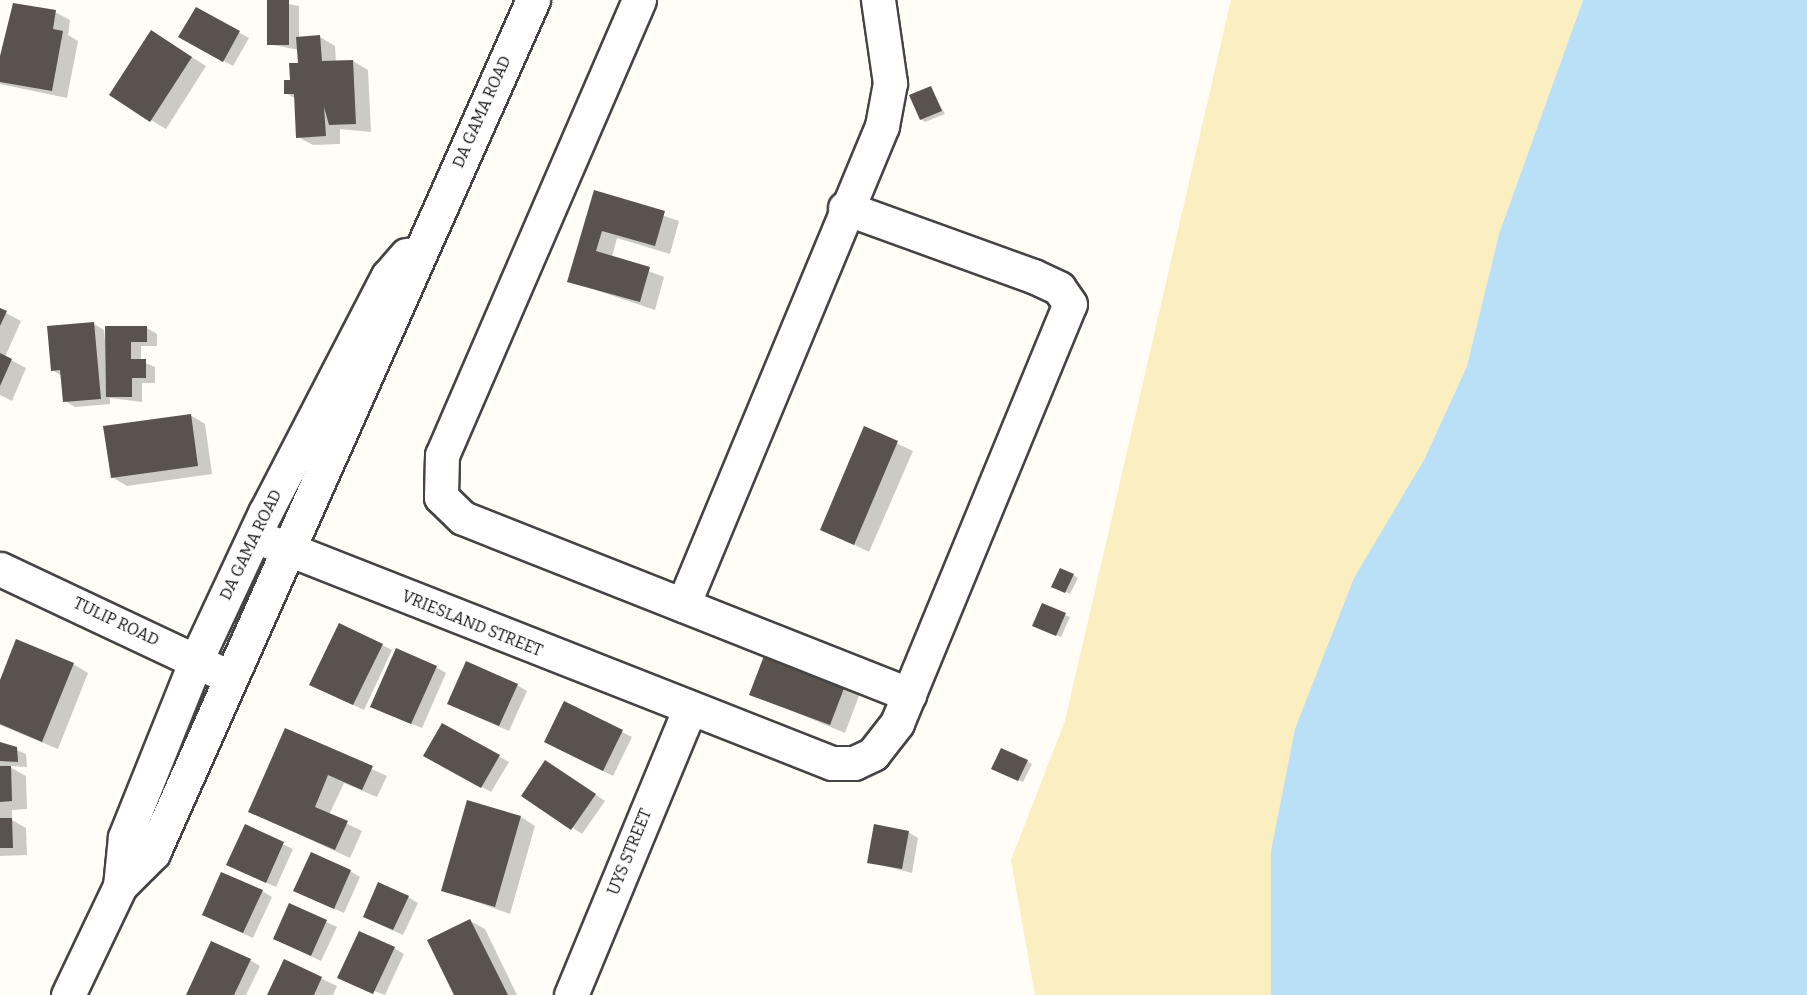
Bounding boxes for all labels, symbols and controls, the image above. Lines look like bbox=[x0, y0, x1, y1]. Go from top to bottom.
street label: DA GAMA ROAD bbox=[449, 53, 515, 171]
street label: DA GAMA ROAD bbox=[216, 487, 286, 603]
street label: VRIESLAND STREET bbox=[399, 587, 545, 661]
street label: TULIP ROAD bbox=[70, 594, 162, 650]
street label: UYS STREET bbox=[604, 806, 656, 898]

